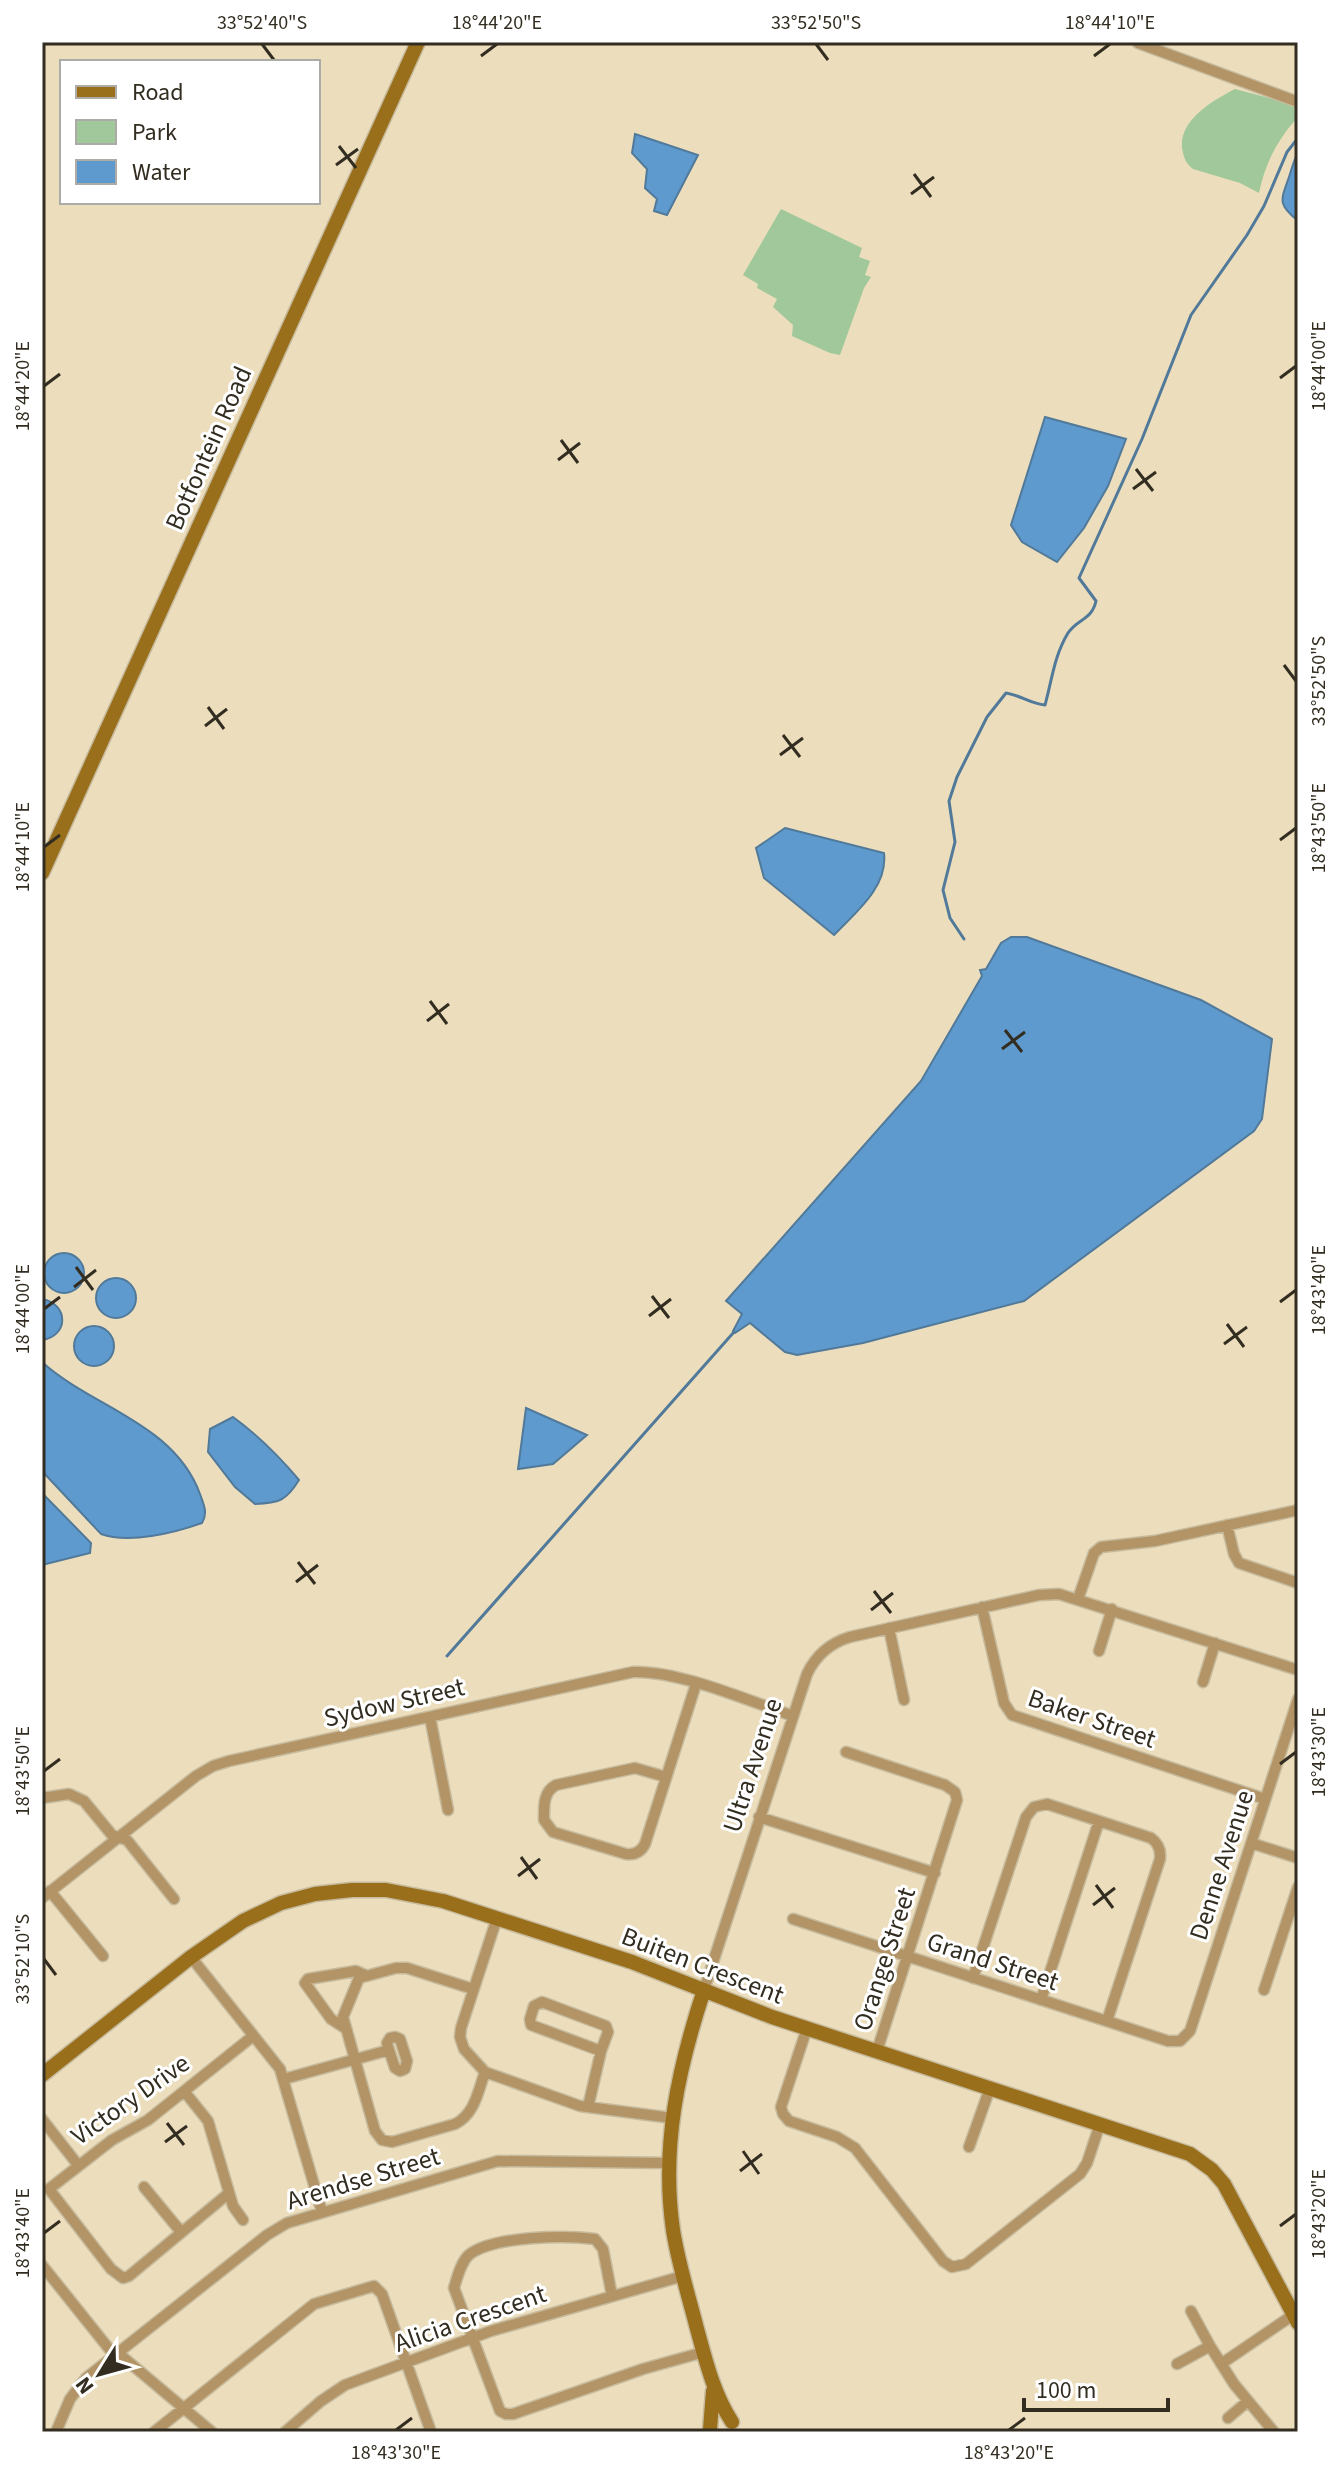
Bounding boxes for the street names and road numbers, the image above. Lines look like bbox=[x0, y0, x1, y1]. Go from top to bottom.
street label: Botfontein Road bbox=[156, 360, 261, 536]
street label: Sydow Street bbox=[320, 1668, 468, 1737]
street label: Baker Street bbox=[1023, 1679, 1161, 1758]
street label: Ultra Avenue bbox=[713, 1693, 792, 1837]
street label: Denne Avenue bbox=[1180, 1785, 1263, 1945]
street label: Orange Street bbox=[844, 1882, 925, 2036]
street label: Buiten Crescent bbox=[616, 1918, 790, 2013]
street label: Grand Street bbox=[922, 1923, 1064, 2000]
street label: Victory Drive bbox=[63, 2045, 197, 2154]
street label: Arendse Street bbox=[282, 2138, 445, 2219]
street label: Alicia Crescent bbox=[389, 2275, 551, 2362]

